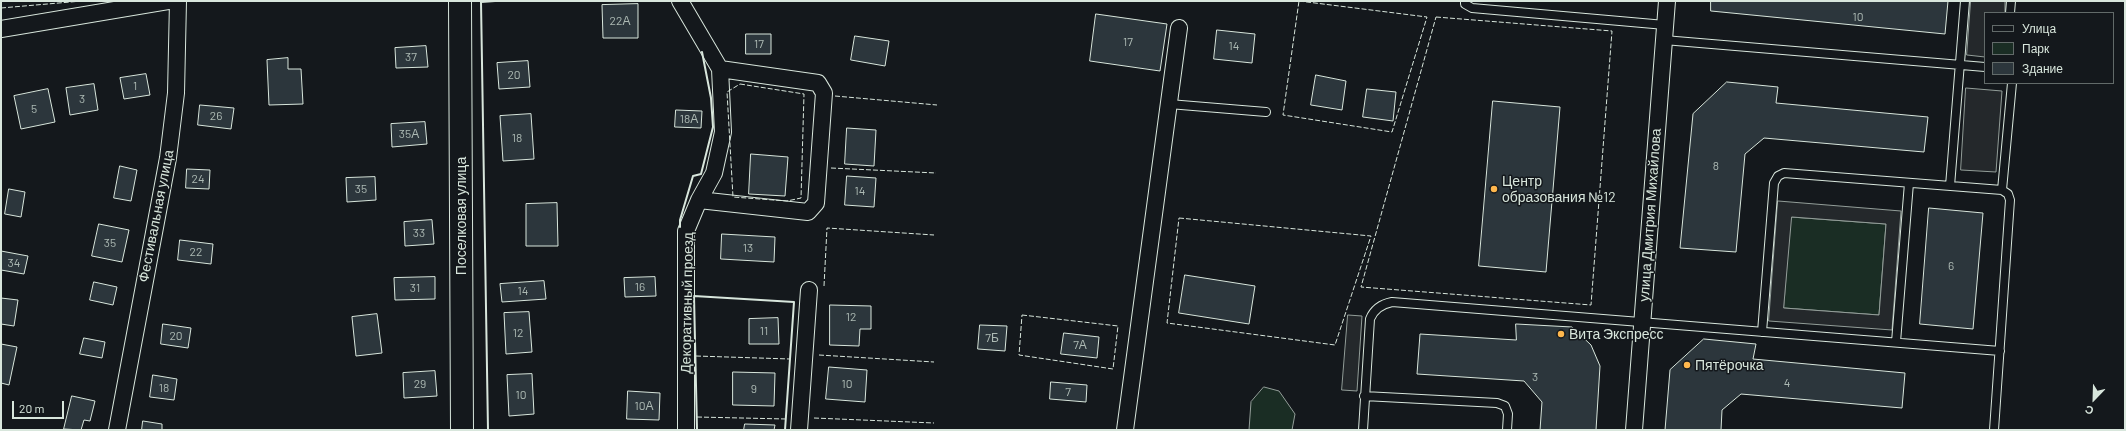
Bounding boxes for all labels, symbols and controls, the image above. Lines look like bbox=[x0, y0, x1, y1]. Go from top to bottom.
house number: 10 bbox=[1853, 10, 1863, 24]
legend bbox=[1984, 12, 2114, 84]
house number: 22А bbox=[610, 14, 630, 28]
text: Улица bbox=[2022, 21, 2056, 35]
house number: 17 bbox=[1123, 35, 1133, 49]
house number: 17 bbox=[754, 37, 764, 51]
house number: 14 bbox=[1229, 39, 1239, 53]
text: Парк bbox=[2022, 41, 2049, 55]
house number: 37 bbox=[405, 50, 417, 64]
text: Здание bbox=[2022, 61, 2063, 75]
house number: 20 bbox=[507, 68, 521, 82]
house number: 1 bbox=[133, 79, 137, 93]
house number: 3 bbox=[79, 92, 85, 106]
house number: 5 bbox=[31, 102, 37, 116]
house number: 26 bbox=[210, 109, 222, 123]
house number: 18А bbox=[680, 112, 698, 126]
house number: 35А bbox=[399, 127, 419, 141]
street label: улица Дмитрия Михайлова bbox=[1636, 128, 1664, 302]
house number: 18 bbox=[512, 131, 522, 145]
street label: Фестивальная улица bbox=[135, 148, 177, 284]
street label: Поселковая улица bbox=[453, 157, 469, 275]
house number: 8 bbox=[1713, 159, 1719, 173]
house number: 24 bbox=[191, 172, 205, 186]
place label: Центр образования №12 bbox=[1502, 173, 1616, 206]
house number: 35 bbox=[355, 182, 367, 196]
house number: 14 bbox=[855, 184, 865, 198]
marker: Центр образования №12 bbox=[1489, 184, 1499, 194]
house number: 33 bbox=[413, 226, 425, 240]
street label: Декоративный проезд bbox=[677, 232, 697, 374]
house number: 35 bbox=[104, 236, 116, 250]
house number: 13 bbox=[743, 241, 753, 255]
house number: 22 bbox=[190, 245, 202, 259]
house number: 34 bbox=[8, 256, 20, 270]
house number: 6 bbox=[1948, 259, 1954, 273]
house number: 16 bbox=[635, 280, 645, 294]
house number: 31 bbox=[410, 281, 420, 295]
house number: 14 bbox=[518, 284, 528, 298]
house number: 12 bbox=[846, 310, 856, 324]
house number: 11 bbox=[760, 324, 768, 338]
house number: 12 bbox=[513, 326, 523, 340]
place label: Вита Экспресс bbox=[1569, 326, 1663, 342]
house number: 20 bbox=[169, 329, 183, 343]
marker: Вита Экспресс bbox=[1556, 329, 1566, 339]
house number: 7Б bbox=[985, 331, 999, 345]
house number: 7А bbox=[1073, 338, 1087, 352]
place label: Пятёрочка bbox=[1695, 357, 1764, 373]
marker: Пятёрочка bbox=[1682, 360, 1692, 370]
house number: 3 bbox=[1532, 370, 1538, 384]
house number: 4 bbox=[1784, 376, 1790, 390]
house number: 29 bbox=[414, 377, 426, 391]
house number: 10 bbox=[842, 377, 852, 391]
north arrow bbox=[2074, 379, 2114, 419]
house number: 18 bbox=[159, 381, 169, 395]
house number: 9 bbox=[751, 382, 757, 396]
house number: 7 bbox=[1065, 385, 1071, 399]
house number: 10 bbox=[516, 388, 526, 402]
scale bar bbox=[14, 393, 66, 419]
house number: 10А bbox=[635, 399, 653, 413]
text: 20 m bbox=[19, 401, 45, 415]
text: С bbox=[2083, 403, 2095, 418]

